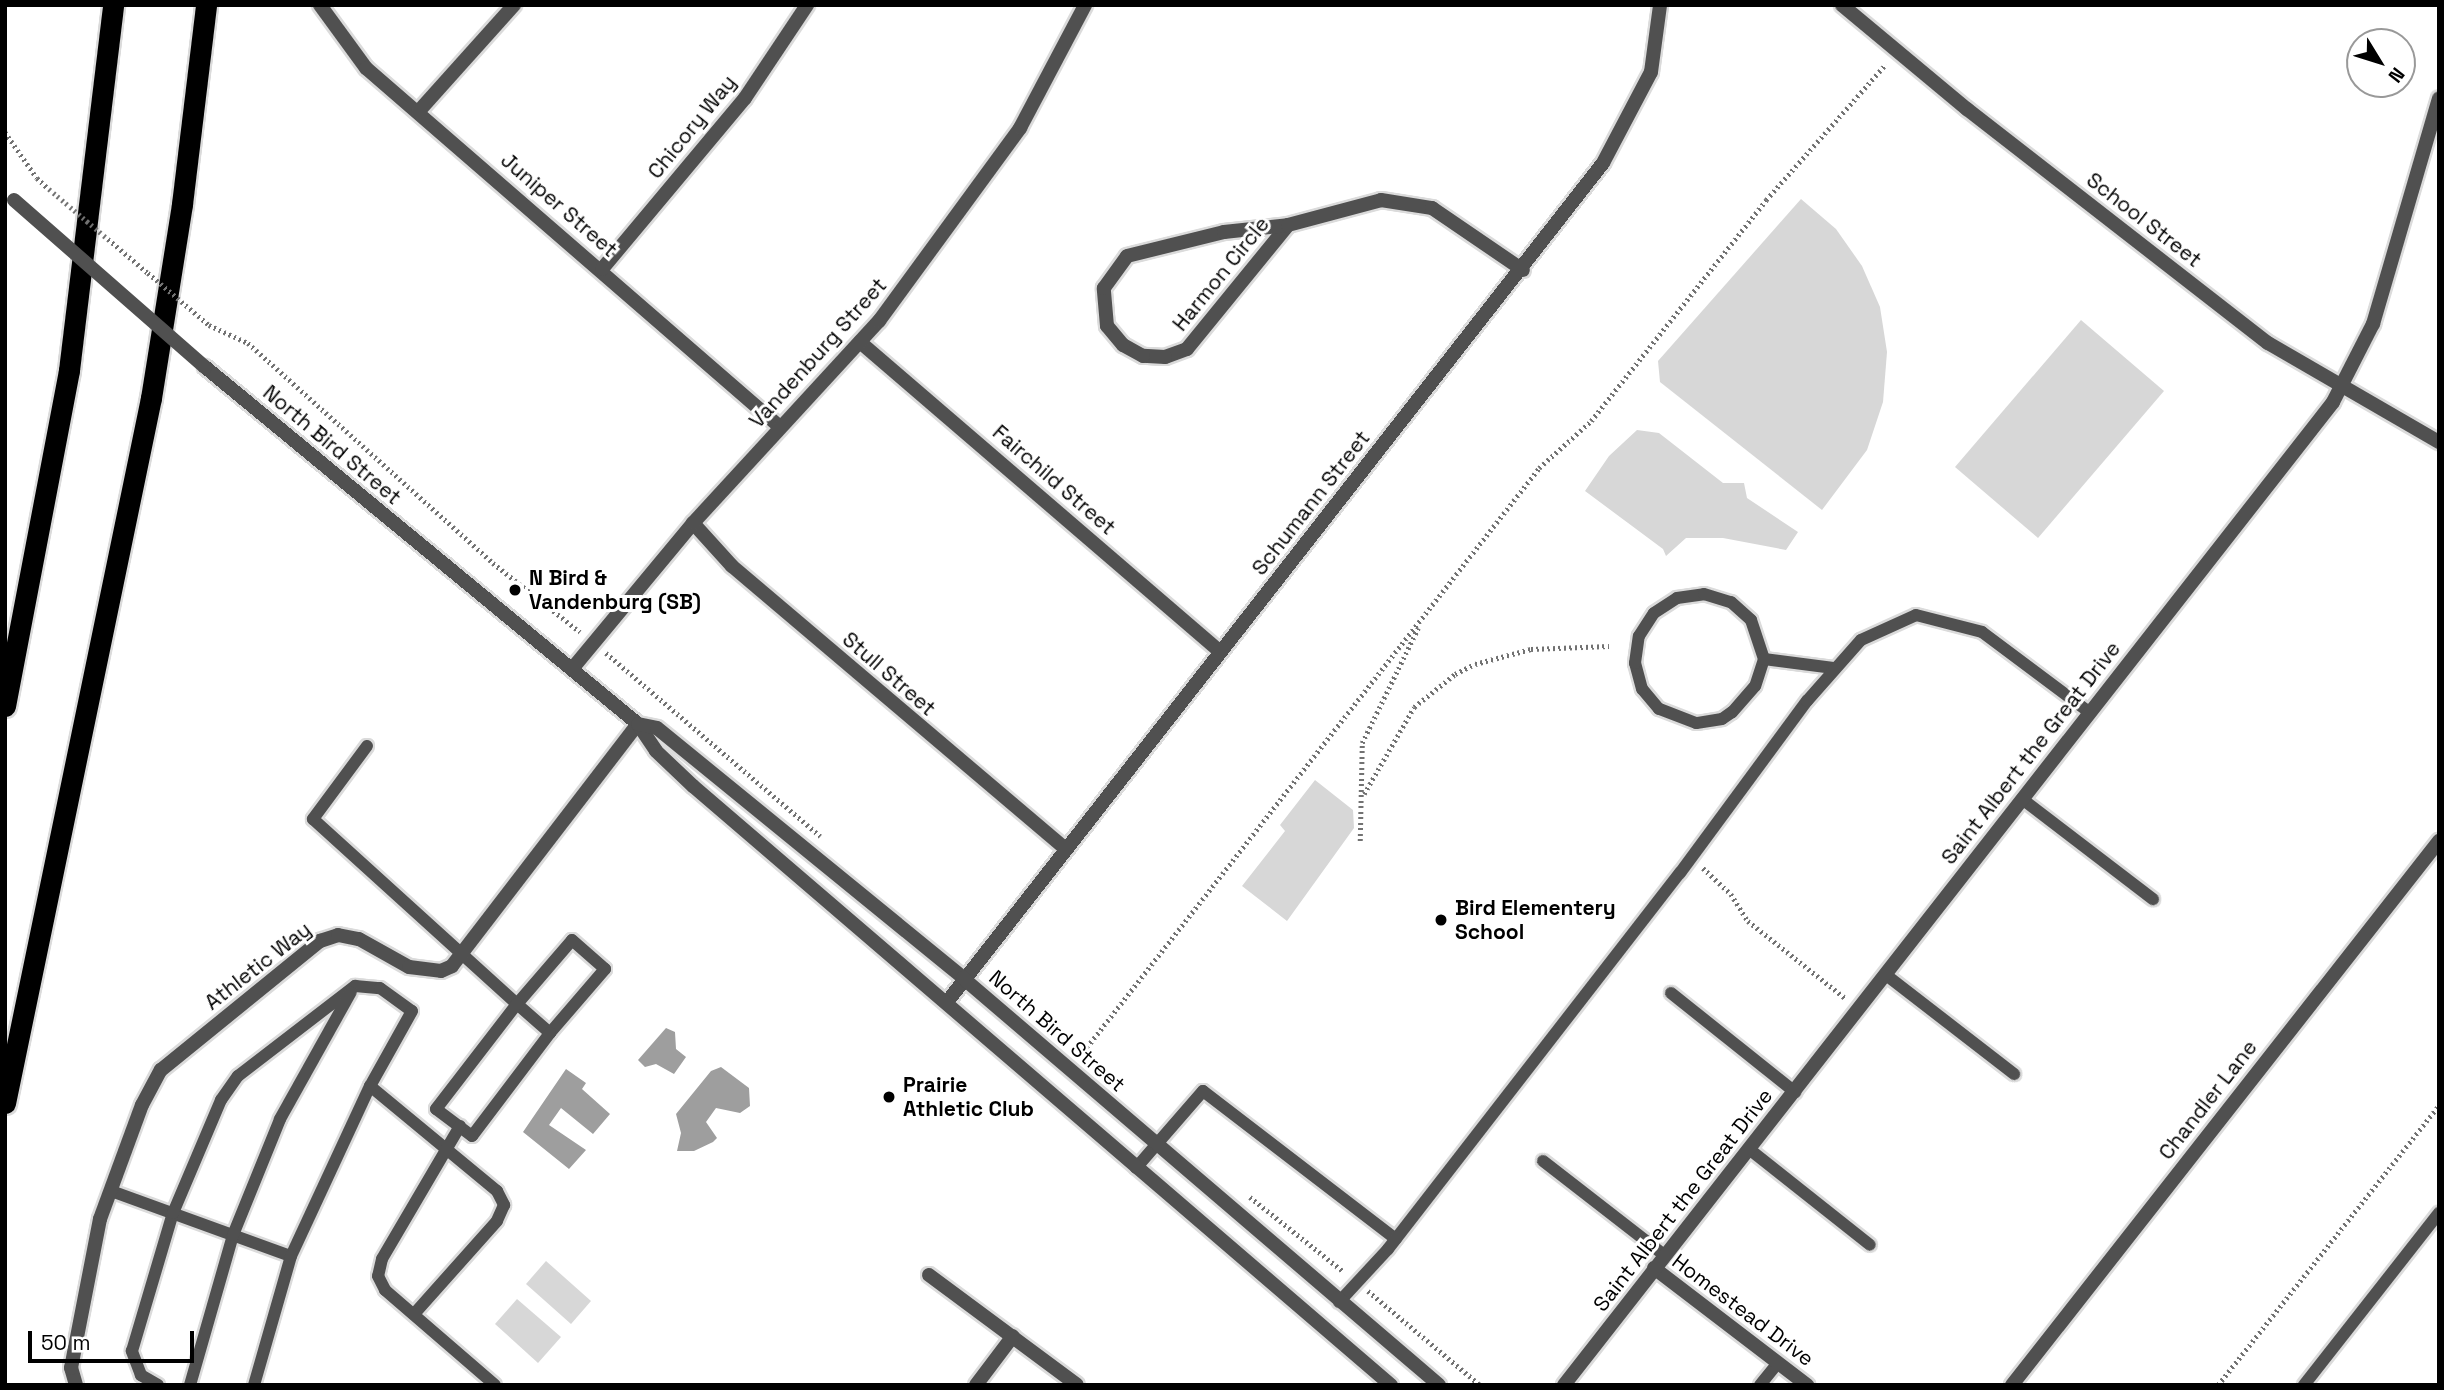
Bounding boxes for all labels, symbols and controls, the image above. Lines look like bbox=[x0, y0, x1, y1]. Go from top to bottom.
north arrow bbox=[2346, 28, 2416, 98]
text: N bbox=[2383, 62, 2410, 88]
street label: Chicory Way bbox=[643, 70, 741, 184]
street label: Juniper Street bbox=[496, 148, 622, 262]
street label: School Street bbox=[2081, 167, 2207, 273]
street label: Harmon Circle bbox=[1167, 212, 1275, 336]
street label: Vandenburg Street bbox=[744, 273, 892, 433]
street label: North Bird Street bbox=[258, 380, 406, 510]
street label: Fairchild Street bbox=[987, 420, 1121, 540]
street label: Schumann Street bbox=[1247, 426, 1375, 580]
place label: N Bird & Vandenburg (SB) bbox=[529, 565, 701, 615]
marker: N Bird & Vandenburg (SB) bbox=[507, 582, 523, 598]
street label: Stull Street bbox=[837, 627, 941, 721]
street label: Saint Albert the Great Drive bbox=[1936, 636, 2126, 870]
place label: Bird Elementery School bbox=[1455, 895, 1616, 945]
marker: Bird Elementery School bbox=[1433, 912, 1449, 928]
street label: Athletic Way bbox=[200, 917, 316, 1015]
street label: North Bird Street bbox=[984, 965, 1130, 1097]
street label: Chandler Lane bbox=[2154, 1035, 2262, 1165]
place label: Prairie Athletic Club bbox=[903, 1072, 1034, 1122]
street label: Saint Albert the Great Drive bbox=[1588, 1083, 1778, 1317]
marker: Prairie Athletic Club bbox=[881, 1089, 897, 1105]
street label: Homestead Drive bbox=[1667, 1249, 1819, 1371]
scale bar bbox=[32, 1316, 198, 1360]
text: 50 m bbox=[41, 1329, 91, 1356]

